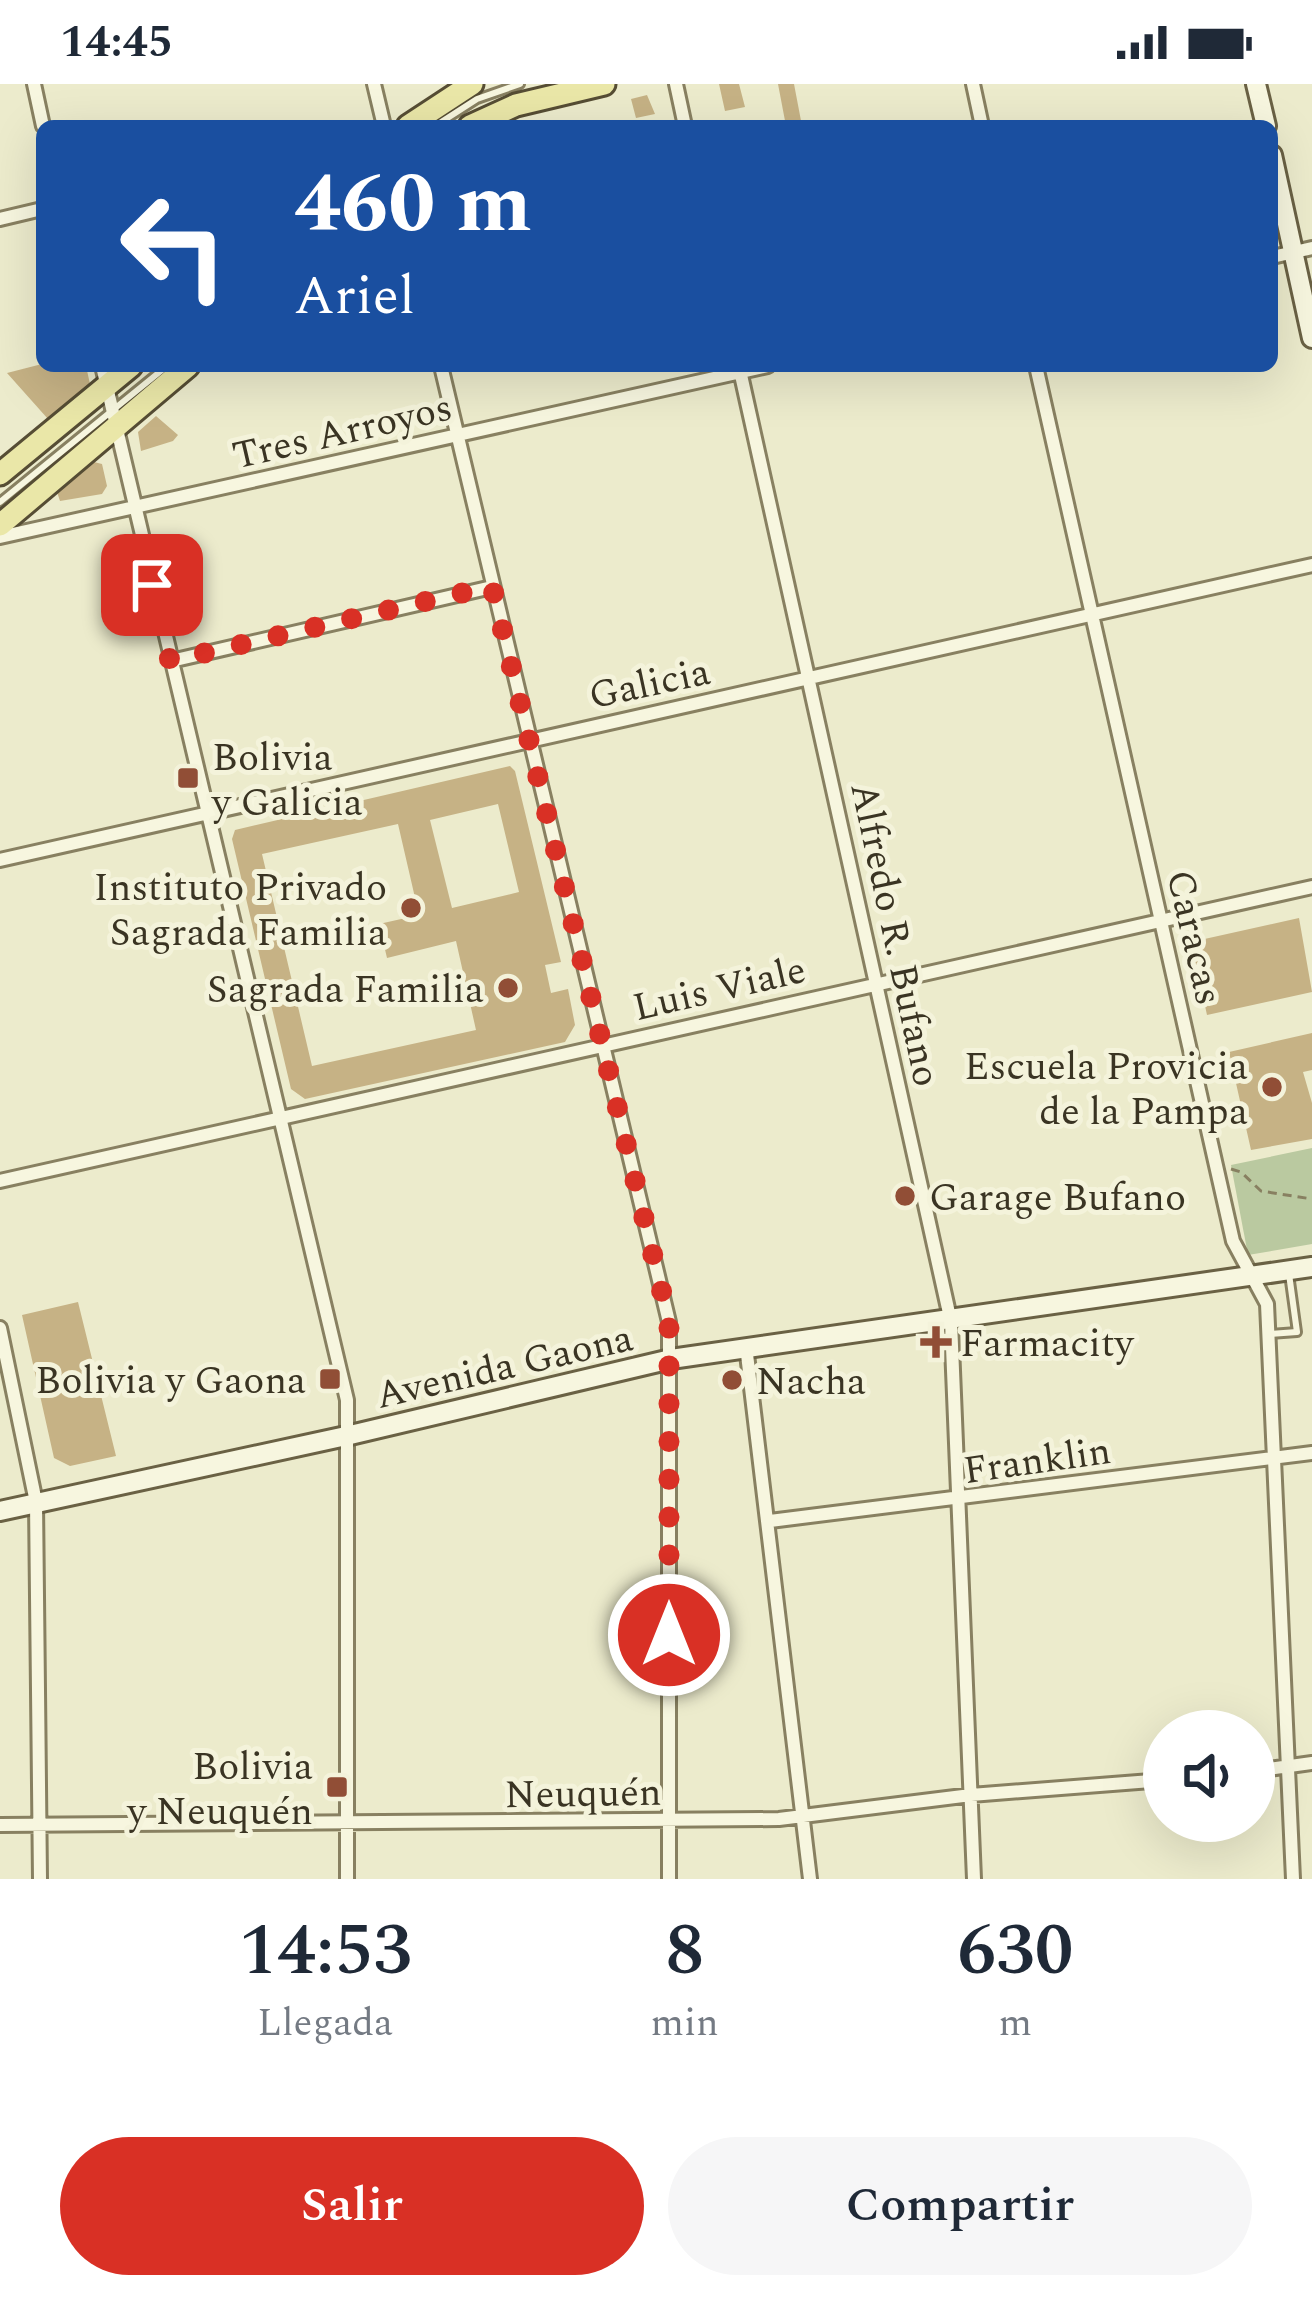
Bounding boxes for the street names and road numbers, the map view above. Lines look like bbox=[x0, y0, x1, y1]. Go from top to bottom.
street label: Tres Arroyos bbox=[227, 378, 458, 486]
street label: Galicia bbox=[583, 643, 716, 726]
street label: Alfredo R. Bufano bbox=[834, 777, 956, 1092]
street label: Caracas bbox=[1149, 864, 1238, 1011]
street label: Luis Viale bbox=[627, 941, 812, 1038]
street label: Avenida Gaona bbox=[370, 1309, 639, 1426]
street label: Franklin bbox=[960, 1422, 1115, 1501]
street label: Neuquén bbox=[504, 1764, 662, 1825]

